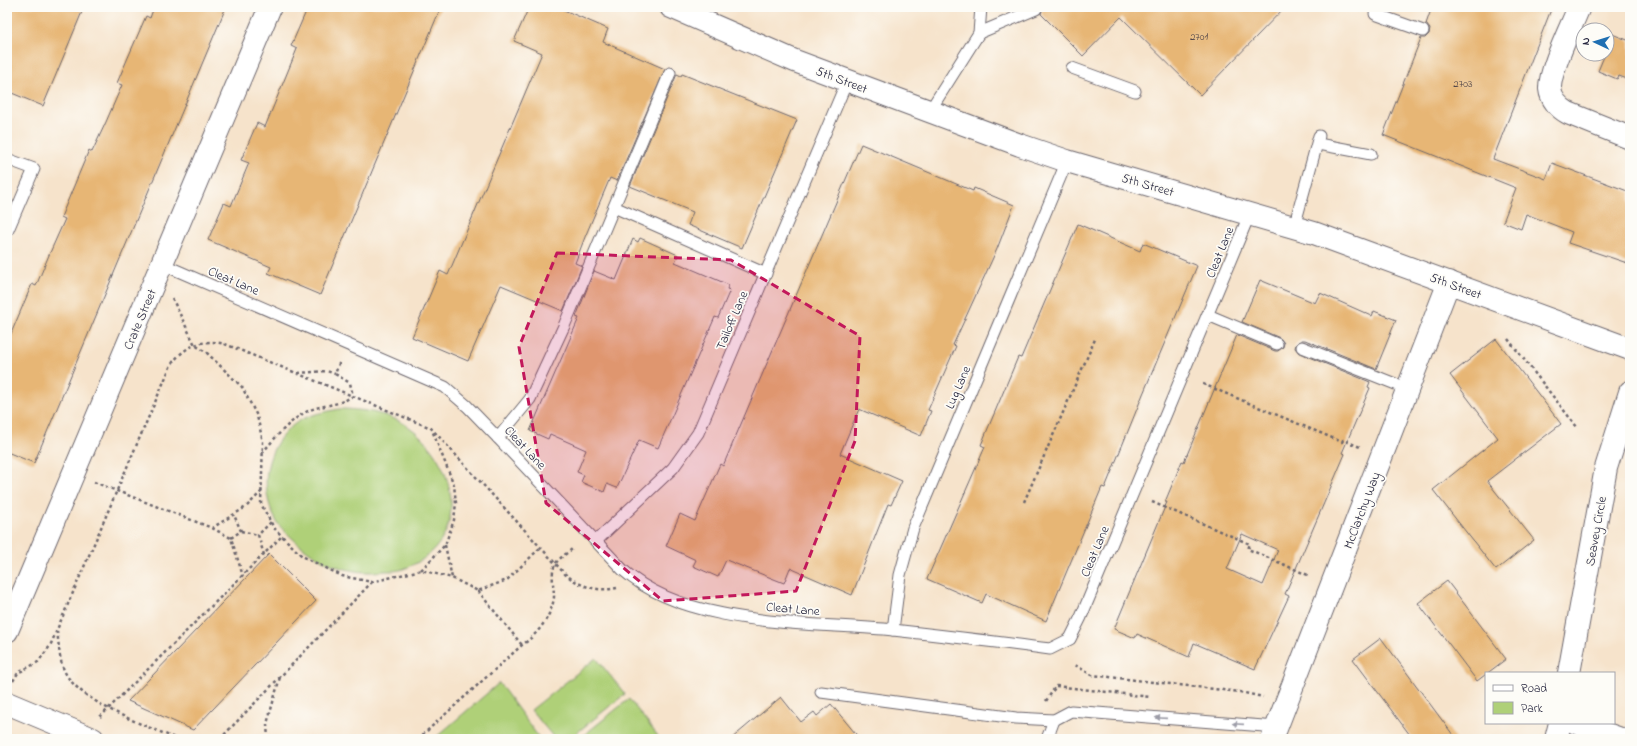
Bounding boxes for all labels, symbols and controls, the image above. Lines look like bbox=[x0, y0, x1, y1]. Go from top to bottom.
north arrow bbox=[1575, 22, 1615, 62]
house number: 2701 bbox=[1190, 29, 1209, 45]
text: N bbox=[1578, 37, 1594, 46]
street label: 5th Street bbox=[813, 62, 871, 99]
house number: 2703 bbox=[1453, 76, 1473, 92]
street label: 5th Street bbox=[1119, 169, 1177, 202]
street label: Cleat Lane bbox=[1201, 224, 1239, 281]
street label: Cleat Lane bbox=[205, 262, 262, 301]
street label: 5th Street bbox=[1427, 268, 1485, 305]
street label: Crate Street bbox=[119, 286, 162, 353]
street label: Tailoff Lane bbox=[711, 288, 753, 353]
street label: Lug Lane bbox=[941, 363, 977, 413]
street label: Cleat Lane bbox=[500, 422, 550, 474]
street label: McClatchy Way bbox=[1339, 469, 1387, 552]
street label: Seavey Circle bbox=[1581, 495, 1613, 568]
street label: Cleat Lane bbox=[1076, 523, 1115, 580]
street label: Cleat Lane bbox=[765, 598, 821, 621]
legend bbox=[1485, 672, 1615, 724]
text: Road bbox=[1521, 680, 1547, 698]
text: Park bbox=[1521, 700, 1543, 718]
one-way arrow bbox=[1155, 714, 1167, 721]
one-way arrow bbox=[1232, 720, 1244, 727]

